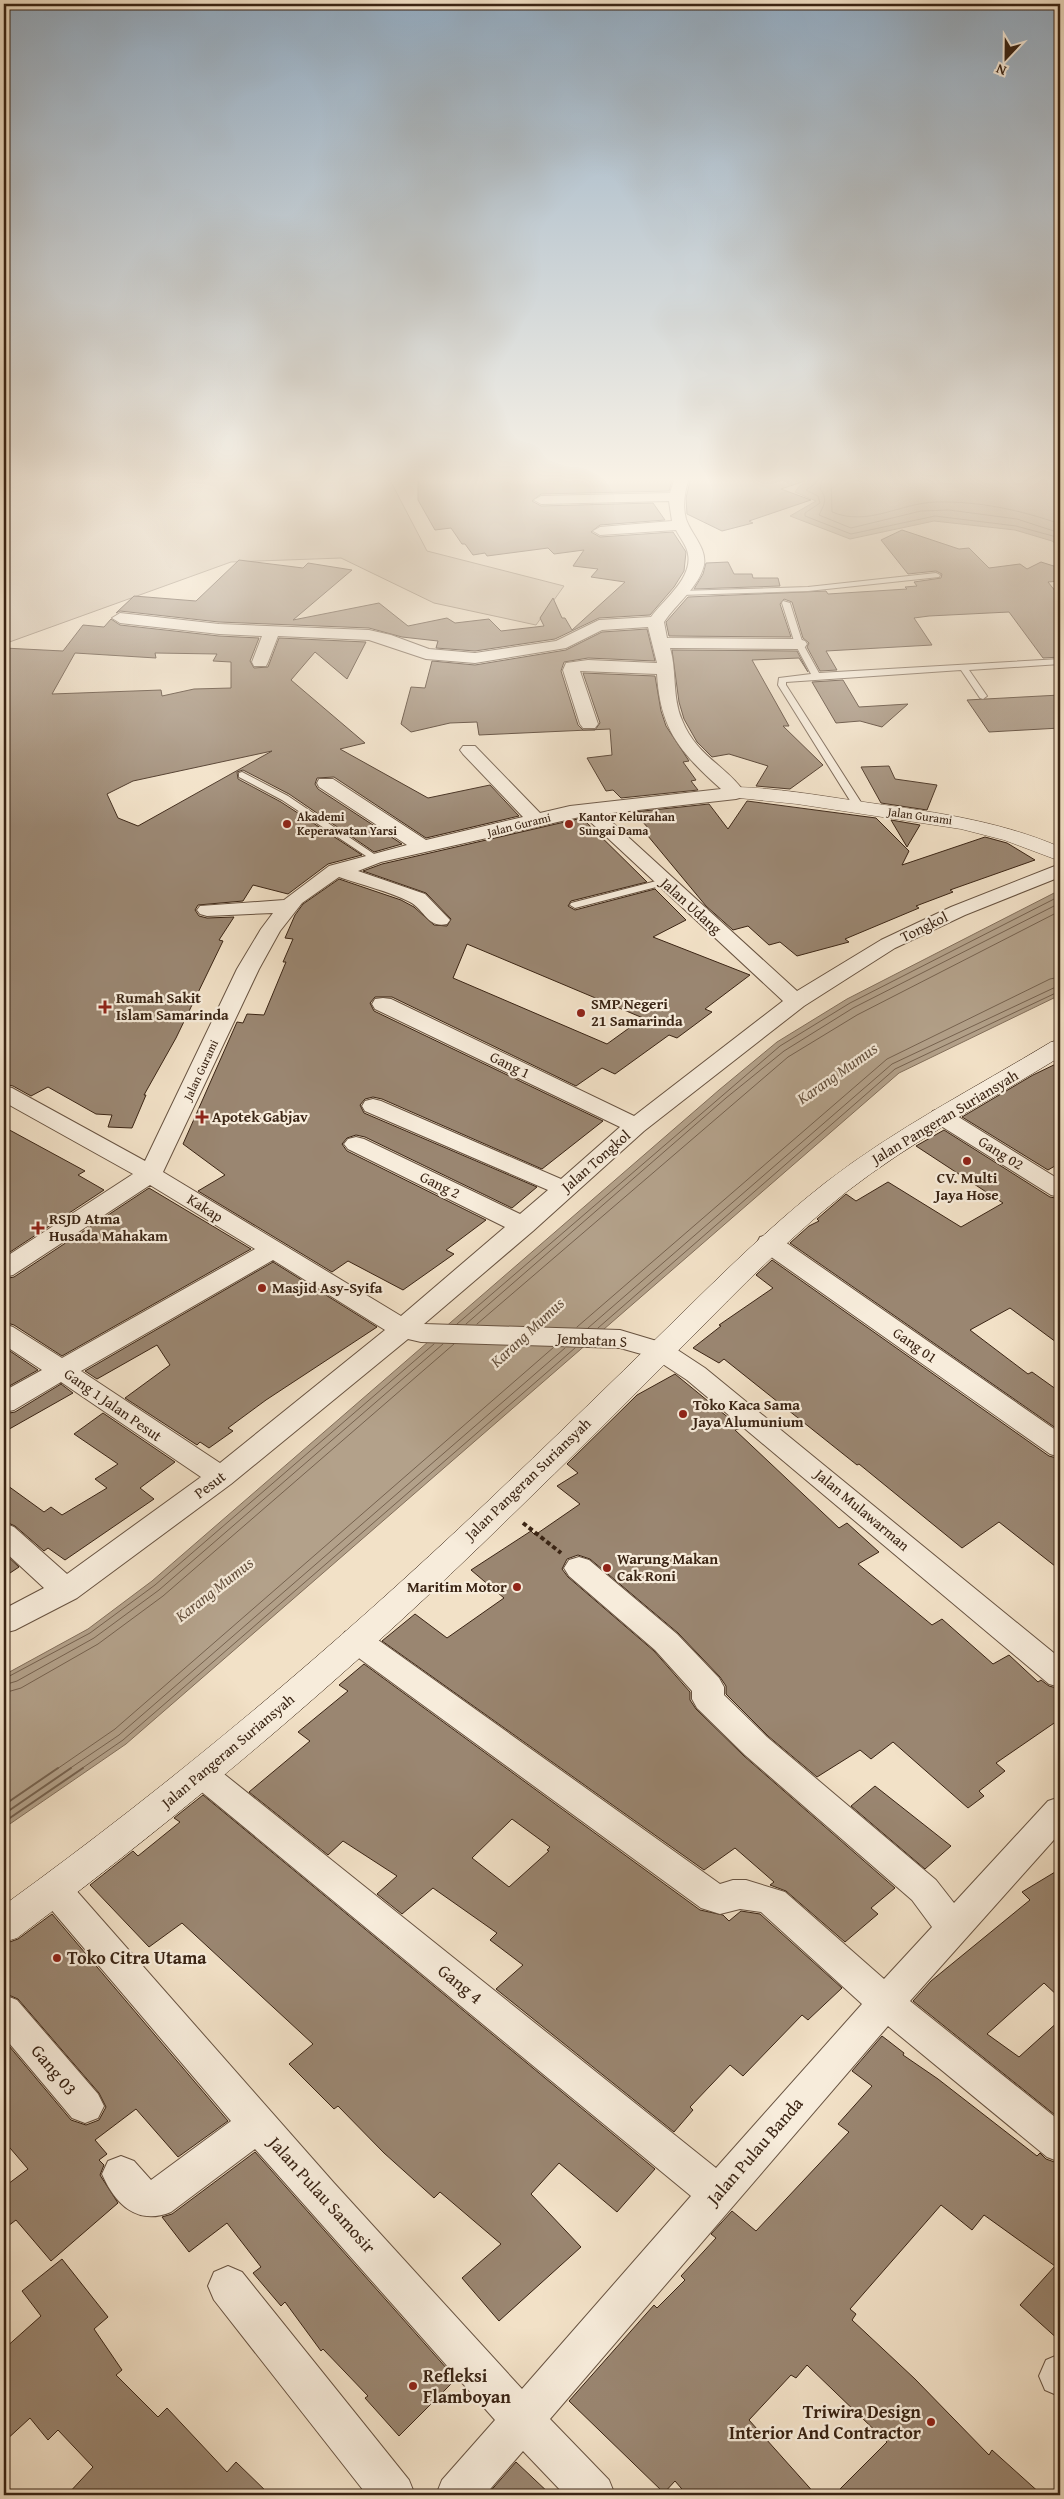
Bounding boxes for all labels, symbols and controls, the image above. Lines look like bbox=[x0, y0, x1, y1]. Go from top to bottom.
north arrow bbox=[982, 32, 1032, 82]
text: N bbox=[992, 59, 1009, 81]
street label: Jalan Gurami bbox=[885, 802, 954, 829]
place label: Akademi Keperawatan Yarsi bbox=[297, 808, 397, 839]
street label: Jalan Gurami bbox=[483, 808, 553, 841]
place label: Kantor Kelurahan Sungai Dama bbox=[579, 808, 675, 839]
marker: Akademi Keperawatan Yarsi bbox=[281, 818, 293, 830]
marker: Kantor Kelurahan Sungai Dama bbox=[563, 818, 575, 830]
street label: Jalan Udang bbox=[655, 871, 727, 939]
street label: Tongkol bbox=[896, 906, 951, 947]
place label: Rumah Sakit Islam Samarinda bbox=[116, 987, 229, 1025]
place label: SMP Negeri 21 Samarinda bbox=[591, 993, 683, 1031]
marker: Rumah Sakit Islam Samarinda bbox=[98, 1000, 112, 1014]
marker: SMP Negeri 21 Samarinda bbox=[575, 1007, 587, 1019]
street label: Jalan Gurami bbox=[178, 1036, 222, 1105]
water label: Karang Mumus bbox=[791, 1036, 882, 1110]
street label: Gang 1 bbox=[487, 1046, 534, 1083]
street label: Jalan Pangeran Suriansyah bbox=[866, 1064, 1023, 1170]
place label: Apotek Gabjav bbox=[212, 1106, 308, 1127]
marker: Apotek Gabjav bbox=[196, 1111, 208, 1123]
street label: Jalan Tongkol bbox=[555, 1125, 635, 1198]
street label: Gang 02 bbox=[975, 1131, 1028, 1175]
marker: CV. Multi Jaya Hose bbox=[961, 1155, 973, 1167]
street label: Gang 2 bbox=[417, 1166, 464, 1203]
place label: CV. Multi Jaya Hose bbox=[932, 1167, 999, 1205]
street label: Kakap bbox=[183, 1188, 227, 1227]
place label: RSJD Atma Husada Mahakam bbox=[49, 1208, 168, 1246]
marker: RSJD Atma Husada Mahakam bbox=[31, 1221, 45, 1235]
place label: Masjid Asy-Syifa bbox=[272, 1277, 383, 1298]
marker: Masjid Asy-Syifa bbox=[256, 1282, 268, 1294]
water label: Karang Mumus bbox=[484, 1291, 570, 1373]
street label: Gang 01 bbox=[889, 1322, 942, 1367]
street label: Jembatan S bbox=[554, 1327, 628, 1352]
street label: Gang 1 Jalan Pesut bbox=[60, 1363, 167, 1447]
place label: Toko Kaca Sama Jaya Alumunium bbox=[690, 1394, 804, 1432]
marker: Toko Kaca Sama Jaya Alumunium bbox=[677, 1408, 689, 1420]
street label: Jalan Pangeran Suriansyah bbox=[459, 1412, 596, 1546]
street label: Jalan Mulawarman bbox=[809, 1462, 915, 1556]
street label: Pesut bbox=[190, 1465, 230, 1503]
place label: Warung Makan Cak Roni bbox=[617, 1548, 718, 1586]
water label: Karang Mumus bbox=[169, 1551, 258, 1628]
marker: Warung Makan Cak Roni bbox=[601, 1562, 613, 1574]
place label: Maritim Motor bbox=[407, 1576, 507, 1597]
marker: Maritim Motor bbox=[511, 1581, 523, 1593]
street label: Jalan Pangeran Suriansyah bbox=[155, 1688, 299, 1814]
place label: Toko Citra Utama bbox=[67, 1944, 207, 1971]
marker: Toko Citra Utama bbox=[51, 1952, 63, 1964]
street label: Gang 4 bbox=[432, 1957, 489, 2010]
street label: Gang 03 bbox=[25, 2038, 84, 2101]
street label: Jalan Pulau Banda bbox=[699, 2090, 810, 2212]
street label: Jalan Pulau Samosir bbox=[261, 2129, 383, 2260]
place label: Refleksi Flamboyan bbox=[423, 2362, 511, 2410]
marker: Refleksi Flamboyan bbox=[407, 2380, 419, 2392]
place label: Triwira Design Interior And Contractor bbox=[729, 2398, 922, 2446]
marker: Triwira Design Interior And Contractor bbox=[925, 2416, 937, 2428]

